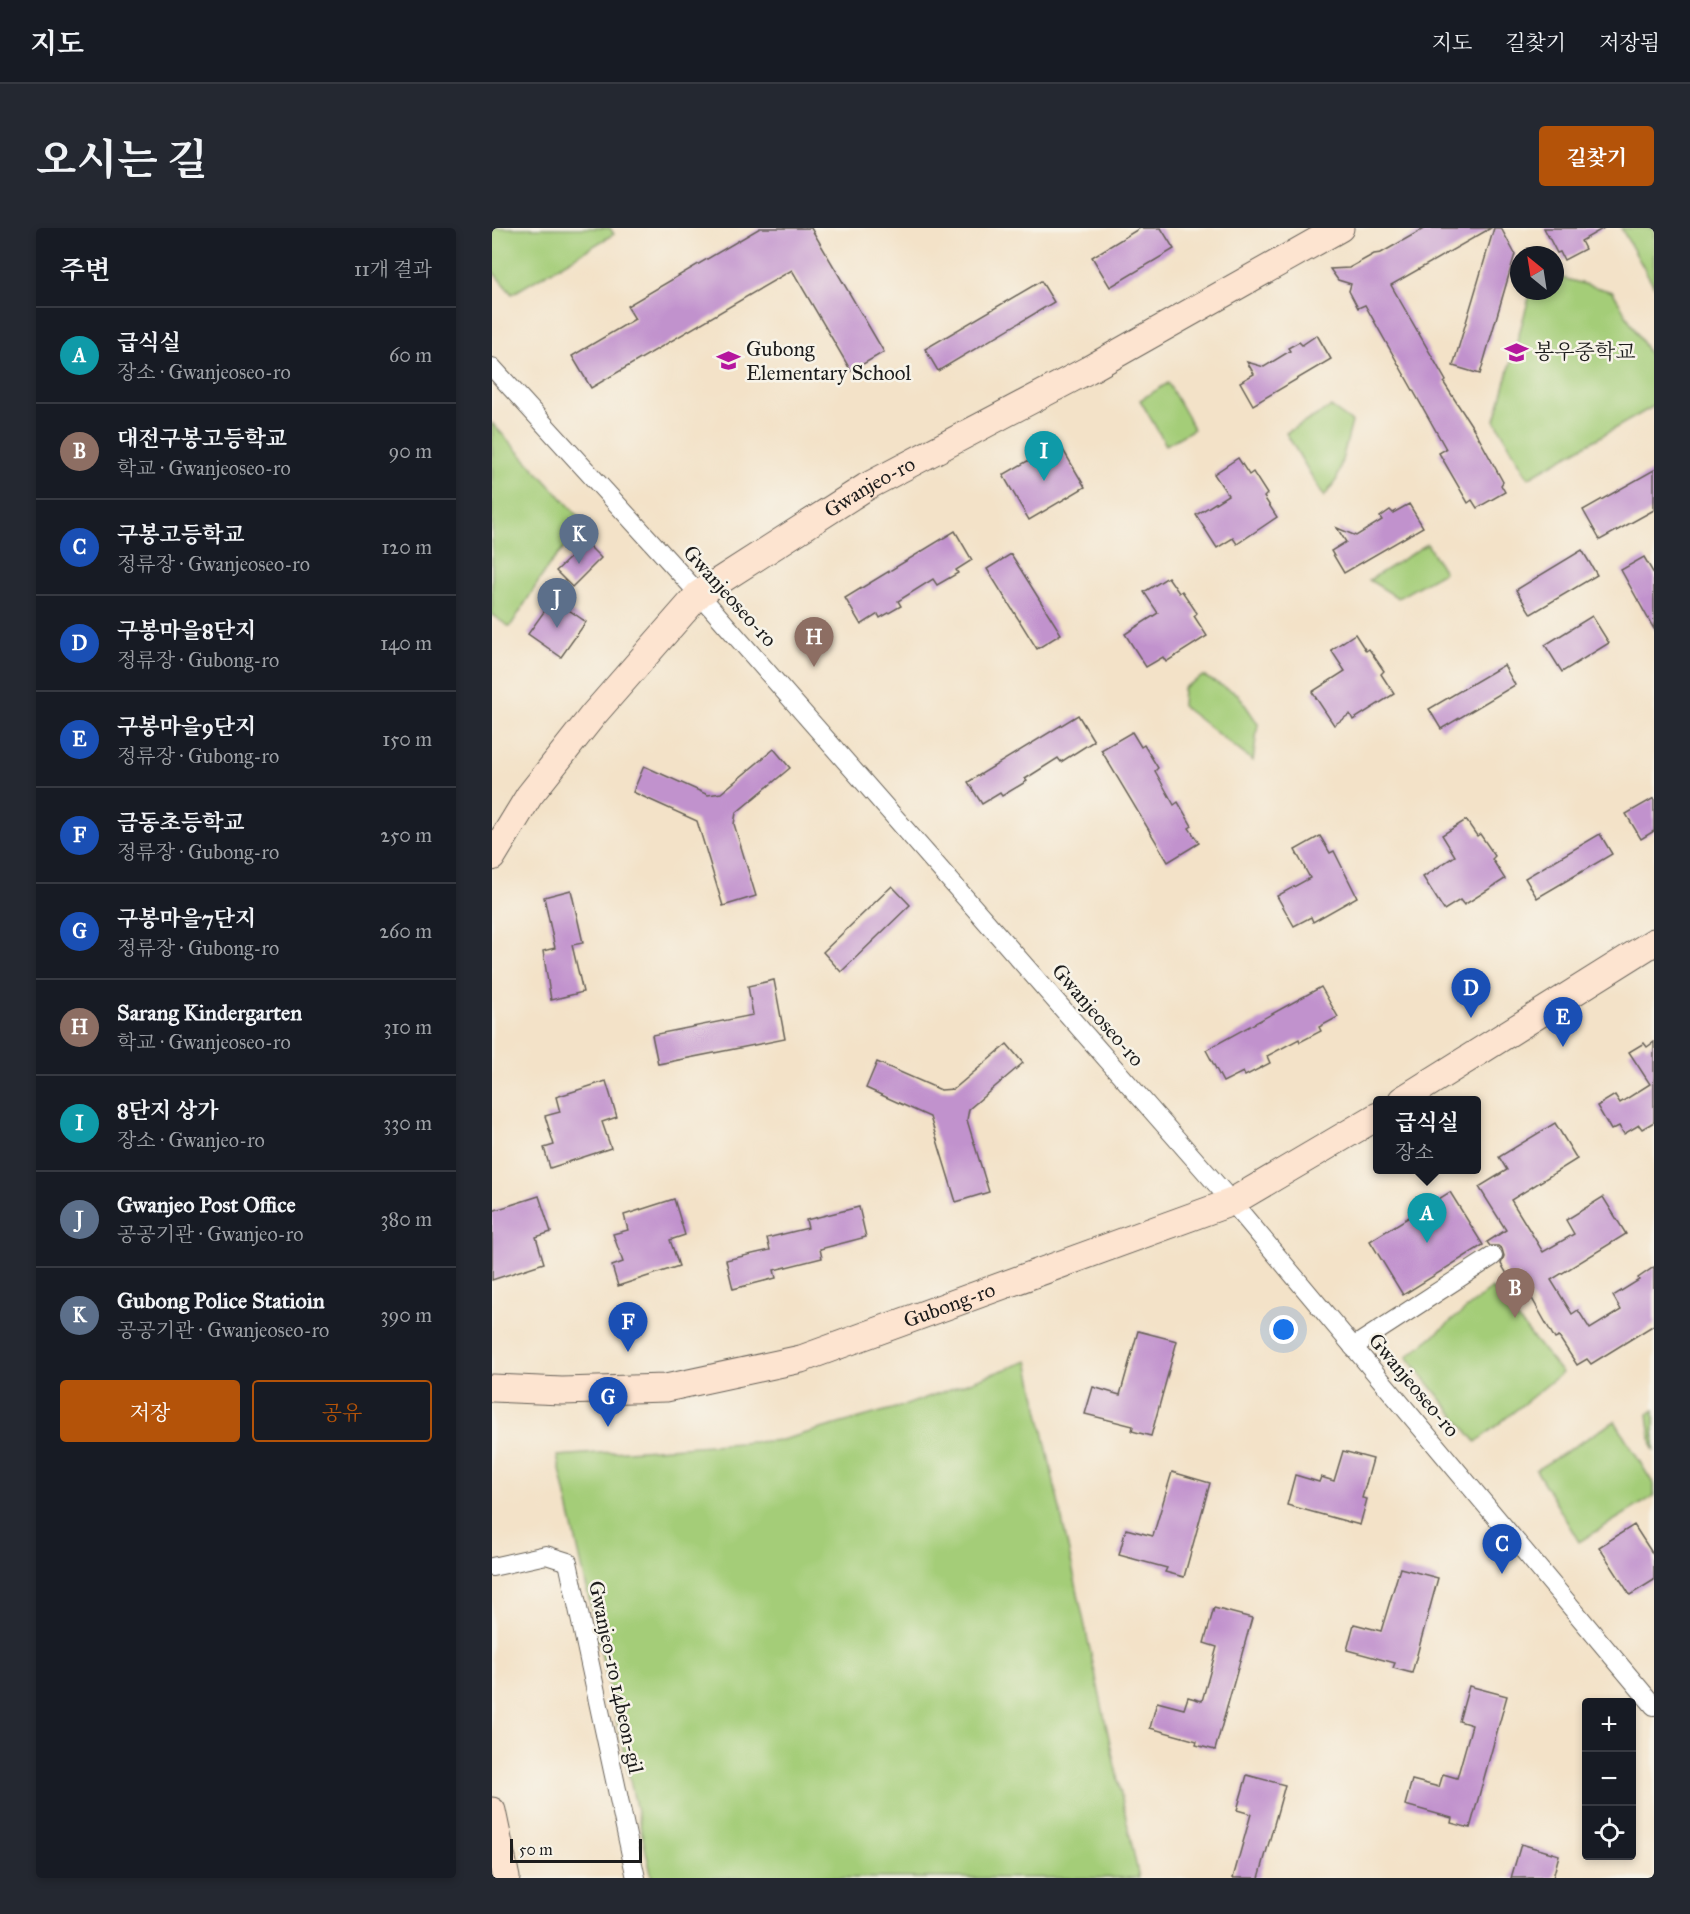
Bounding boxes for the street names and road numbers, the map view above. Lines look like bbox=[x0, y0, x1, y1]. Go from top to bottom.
street label: Gwanjeo-ro bbox=[819, 450, 920, 523]
street label: Gwanjeoseo-ro bbox=[677, 540, 783, 653]
street label: Gwanjeoseo-ro bbox=[1046, 958, 1150, 1072]
street label: Gubong-ro bbox=[900, 1276, 999, 1334]
street label: Gwanjeoseo-ro bbox=[1363, 1328, 1465, 1443]
street label: Gwanjeo-ro 14beon-gil bbox=[583, 1578, 649, 1776]

